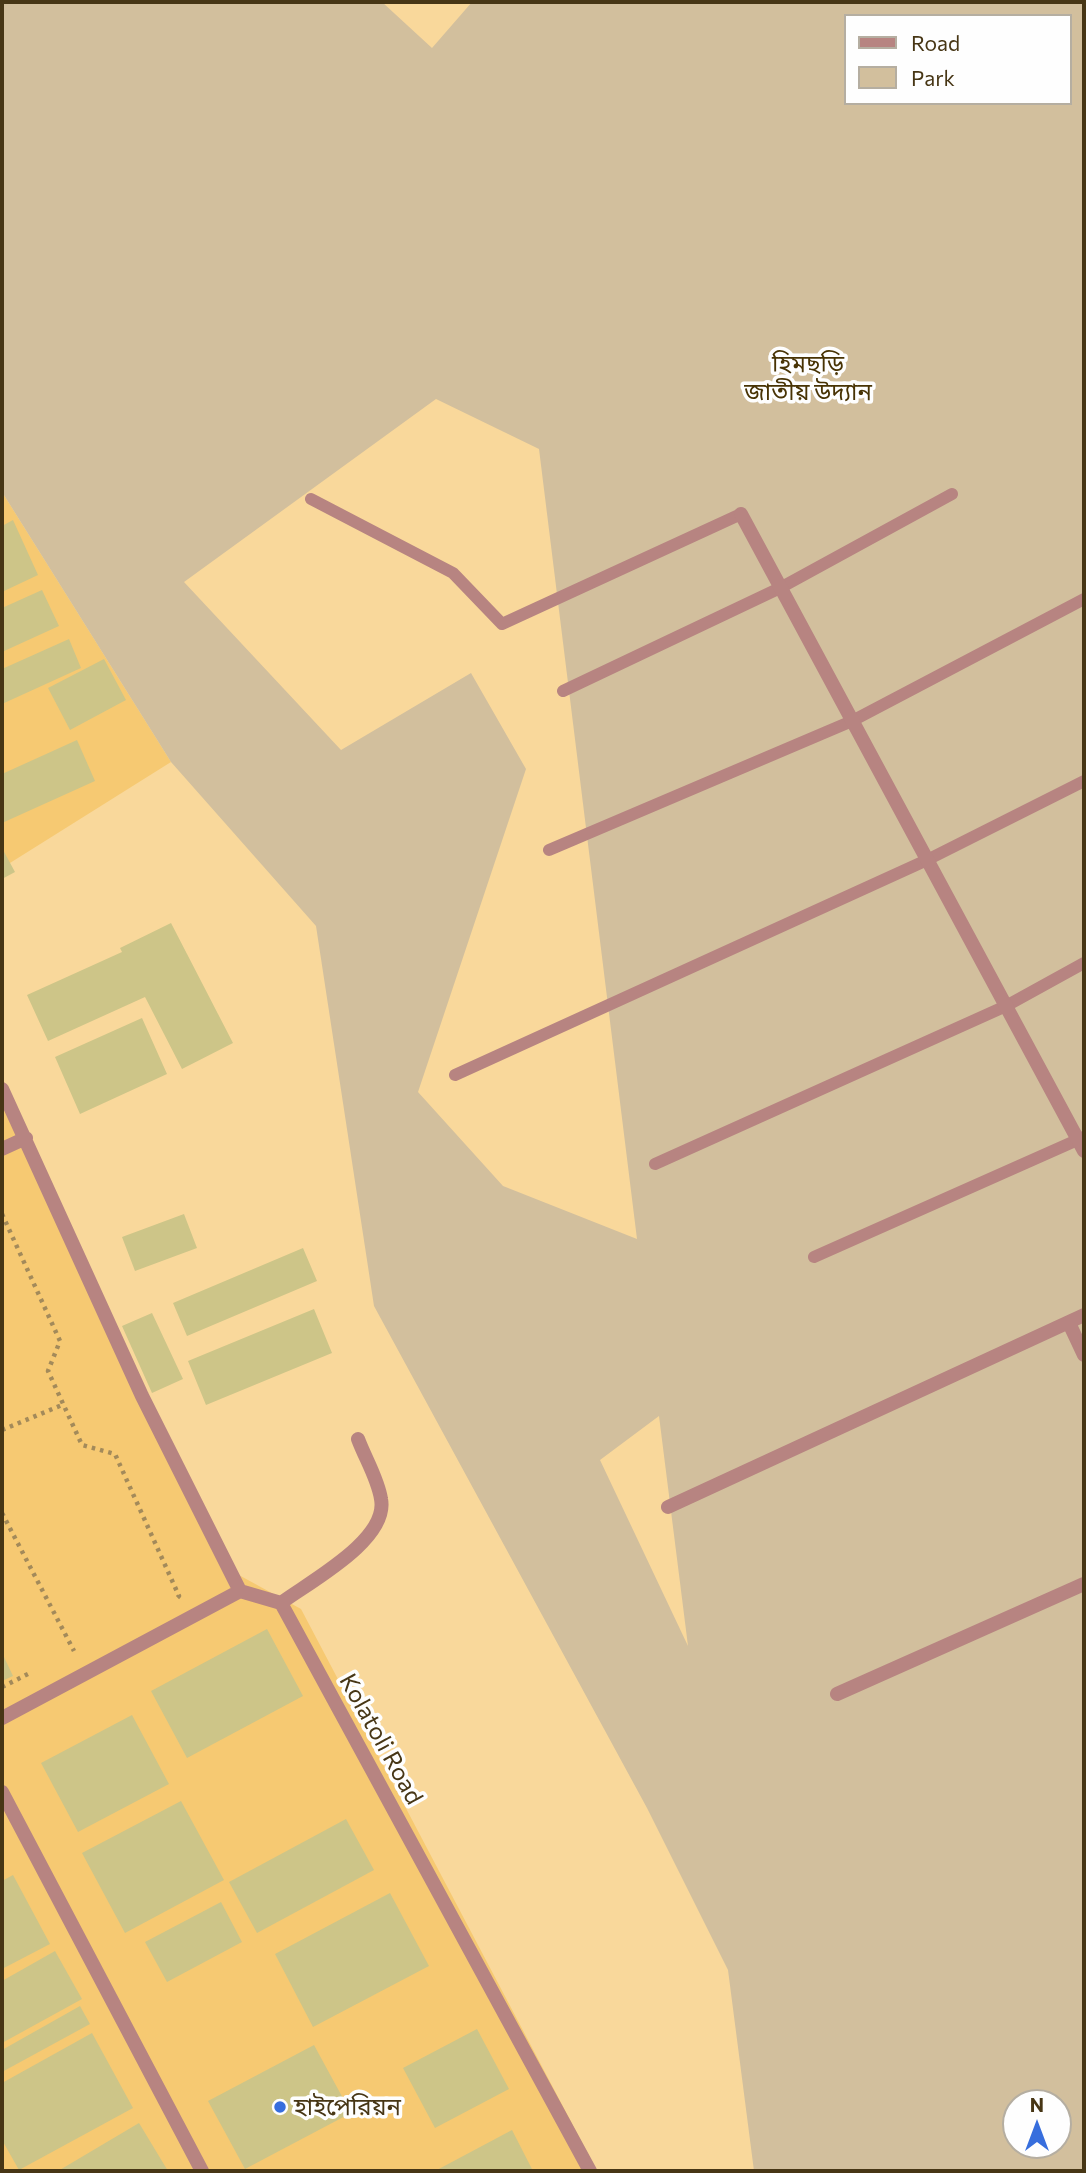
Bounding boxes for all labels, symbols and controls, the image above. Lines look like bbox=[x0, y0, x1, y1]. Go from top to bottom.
legend bbox=[844, 14, 1072, 105]
text: Road bbox=[911, 30, 960, 55]
text: Park bbox=[911, 65, 955, 90]
park label: হিমছড়ি জাতীয় উদ্যান bbox=[744, 350, 872, 406]
street label: Kolatoli Road bbox=[333, 1669, 429, 1809]
north arrow bbox=[1002, 2089, 1072, 2159]
place label: হাইপেরিয়ন bbox=[294, 2093, 401, 2121]
text: N bbox=[1030, 2093, 1044, 2116]
marker: হাইপেরিয়ন bbox=[272, 2099, 288, 2115]

